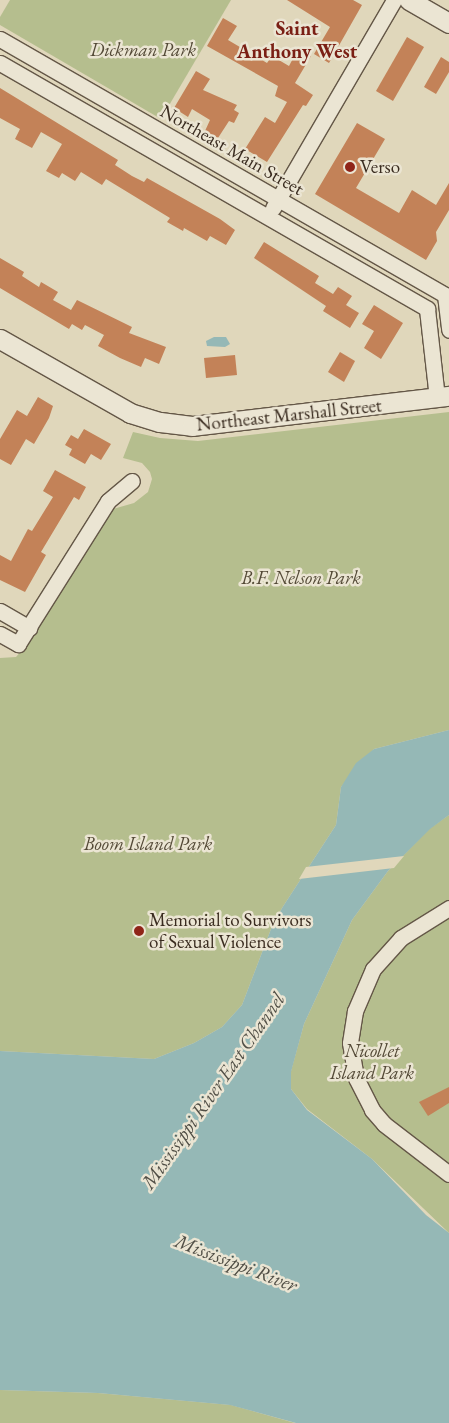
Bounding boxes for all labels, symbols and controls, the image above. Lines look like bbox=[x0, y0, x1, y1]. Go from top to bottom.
district label: Saint Anthony West bbox=[237, 16, 357, 63]
park label: Dickman Park bbox=[90, 39, 196, 61]
street label: Northeast Main Street bbox=[156, 100, 308, 200]
place label: Verso bbox=[360, 156, 400, 178]
marker: Verso bbox=[344, 161, 356, 173]
street label: Northeast Marshall Street bbox=[195, 394, 383, 436]
park label: B.F. Nelson Park bbox=[241, 567, 361, 589]
park label: Boom Island Park bbox=[84, 833, 212, 855]
place label: Memorial to Survivors of Sexual Violence bbox=[149, 909, 311, 953]
marker: Memorial to Survivors of Sexual Violence bbox=[133, 925, 145, 937]
water label: Mississippi River East Channel bbox=[136, 988, 290, 1194]
park label: Nicollet Island Park bbox=[330, 1040, 414, 1084]
water label: Mississippi River bbox=[172, 1229, 300, 1297]

